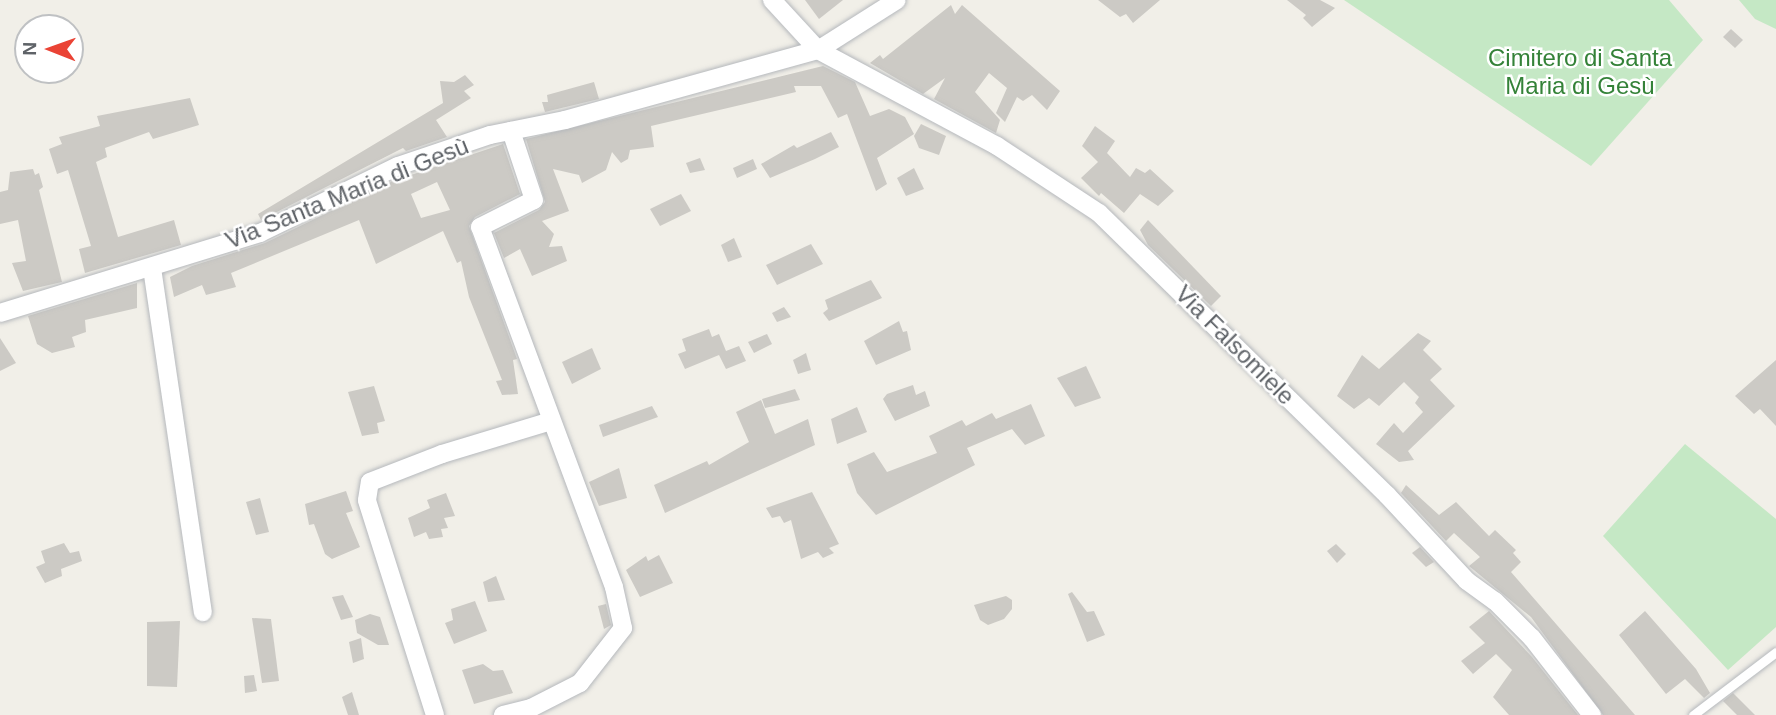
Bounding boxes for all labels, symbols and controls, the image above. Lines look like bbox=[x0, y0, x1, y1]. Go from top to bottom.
north arrow bbox=[14, 14, 84, 84]
text: N bbox=[19, 42, 40, 56]
park label: Cimitero di Santa Maria di Gesù bbox=[1488, 44, 1672, 100]
street label: Via Santa Maria di Gesù bbox=[221, 131, 473, 255]
street label: Via Falsomiele bbox=[1169, 279, 1301, 411]

